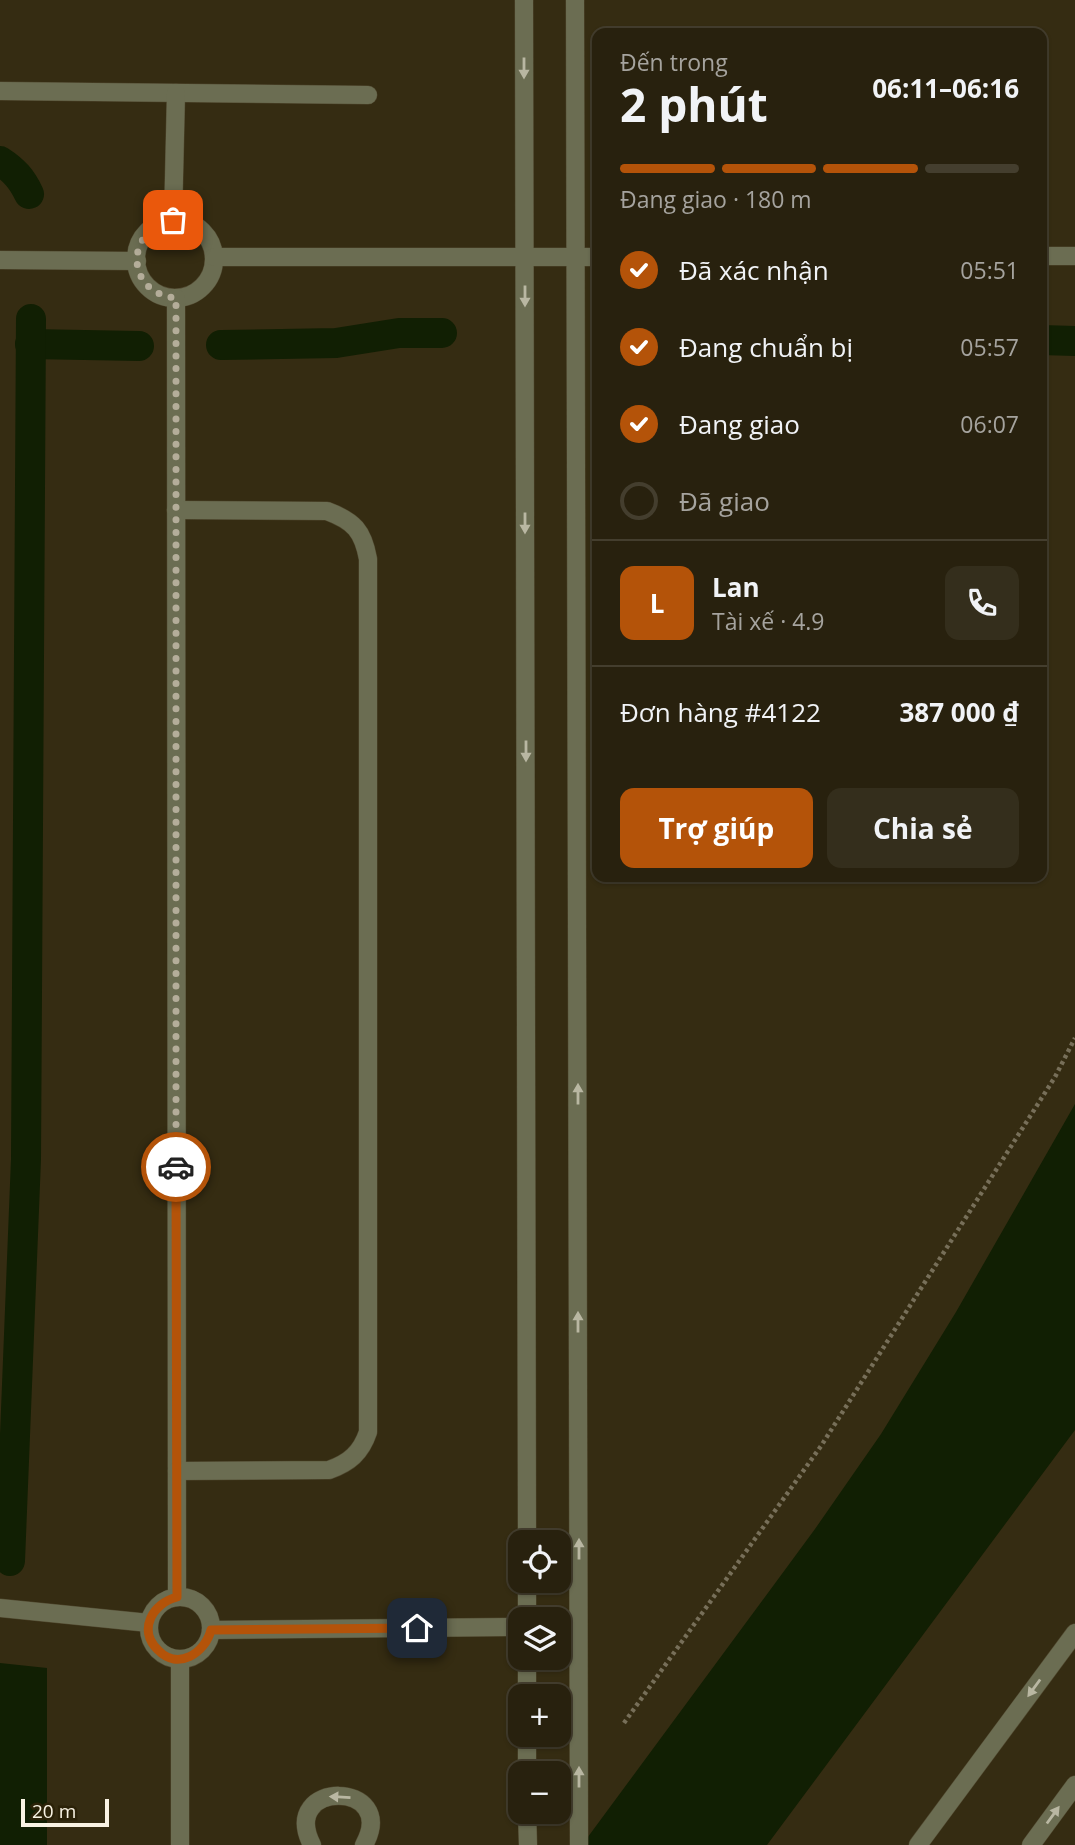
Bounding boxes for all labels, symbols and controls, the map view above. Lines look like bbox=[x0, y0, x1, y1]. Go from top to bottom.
text: Đến trong bbox=[620, 46, 728, 78]
one-way arrow bbox=[518, 57, 530, 79]
text: 06:11–06:16 bbox=[872, 70, 1019, 106]
text: 2 phút bbox=[620, 73, 768, 135]
text: Đang giao · 180 m bbox=[620, 183, 812, 215]
pin bbox=[143, 190, 203, 250]
icon: bag bbox=[154, 201, 192, 239]
icon: check bbox=[620, 251, 658, 289]
text: Đã xác nhận bbox=[679, 252, 829, 288]
text: 05:51 bbox=[960, 254, 1019, 286]
one-way arrow bbox=[519, 285, 531, 307]
icon: check bbox=[620, 328, 658, 366]
text: Đang chuẩn bị bbox=[679, 329, 853, 365]
text: 05:57 bbox=[960, 331, 1019, 363]
icon: check bbox=[620, 405, 658, 443]
text: Đang giao bbox=[679, 406, 800, 442]
text: 06:07 bbox=[960, 408, 1019, 440]
text: Đã giao bbox=[679, 483, 770, 519]
one-way arrow bbox=[519, 512, 531, 534]
button: phone bbox=[945, 566, 1019, 640]
text: Lan bbox=[712, 569, 759, 605]
text: L bbox=[650, 585, 664, 621]
text: Tài xế · 4.9 bbox=[712, 605, 825, 637]
text: Đơn hàng #4122 bbox=[620, 694, 821, 730]
text: 387 000 ₫ bbox=[899, 694, 1019, 730]
one-way arrow bbox=[520, 740, 532, 762]
button: Trợ giúp bbox=[620, 788, 813, 868]
button: Chia sẻ bbox=[827, 788, 1019, 868]
one-way arrow bbox=[572, 1083, 584, 1105]
courier bbox=[141, 1132, 211, 1202]
icon: car bbox=[157, 1148, 195, 1186]
one-way arrow bbox=[572, 1311, 584, 1333]
map controls bbox=[508, 1530, 571, 1824]
button: locate bbox=[508, 1530, 571, 1593]
one-way arrow bbox=[573, 1538, 585, 1560]
pin bbox=[387, 1598, 447, 1658]
button: layers bbox=[508, 1607, 571, 1670]
icon: home bbox=[398, 1609, 436, 1647]
one-way arrow bbox=[1028, 1679, 1042, 1697]
button: + bbox=[508, 1684, 571, 1747]
button: − bbox=[508, 1761, 571, 1824]
one-way arrow bbox=[573, 1766, 585, 1788]
one-way arrow bbox=[329, 1791, 351, 1802]
scale bar bbox=[21, 1796, 108, 1828]
text: 20 m bbox=[32, 1798, 76, 1824]
one-way arrow bbox=[1046, 1806, 1060, 1824]

